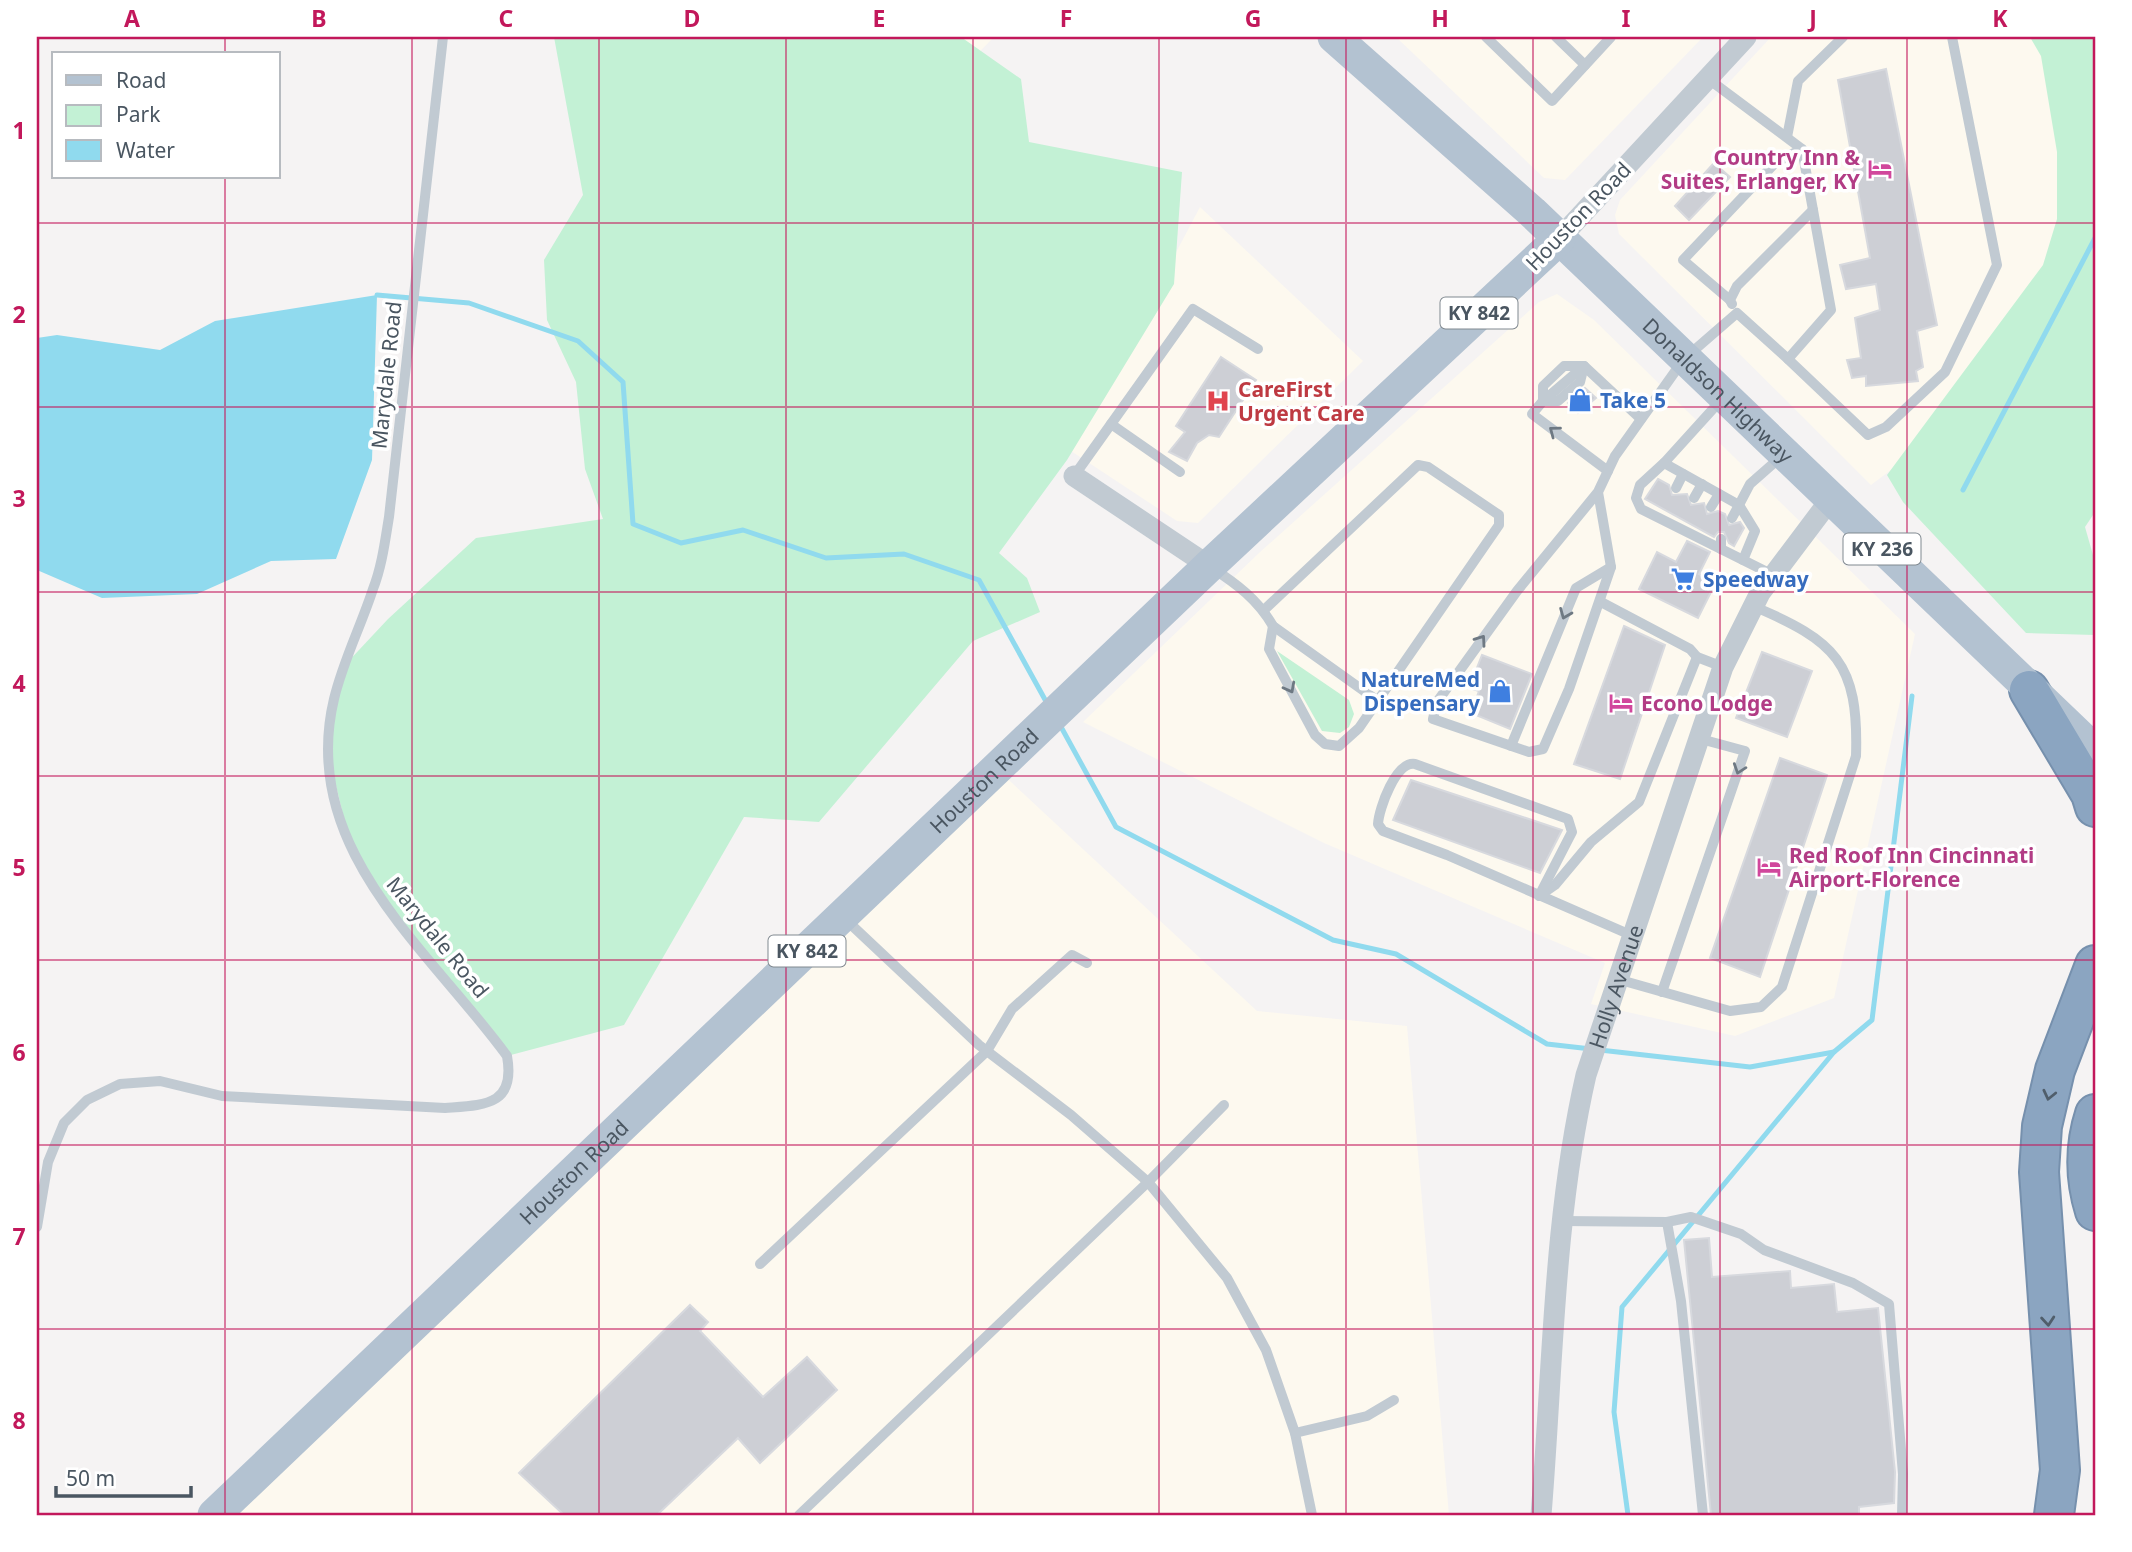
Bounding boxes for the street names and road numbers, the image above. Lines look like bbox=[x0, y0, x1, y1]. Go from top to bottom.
street label: Houston Road bbox=[1519, 156, 1637, 276]
road number: KY 842 bbox=[1440, 298, 1518, 328]
street label: Marydale Road bbox=[364, 300, 408, 450]
street label: Donaldson Highway bbox=[1637, 312, 1800, 469]
road number: KY 236 bbox=[1843, 534, 1920, 564]
street label: Houston Road bbox=[923, 722, 1044, 839]
street label: Marydale Road bbox=[381, 871, 495, 1003]
street label: Holly Avenue bbox=[1582, 921, 1649, 1052]
road number: KY 842 bbox=[768, 936, 846, 967]
street label: Houston Road bbox=[513, 1113, 634, 1231]

